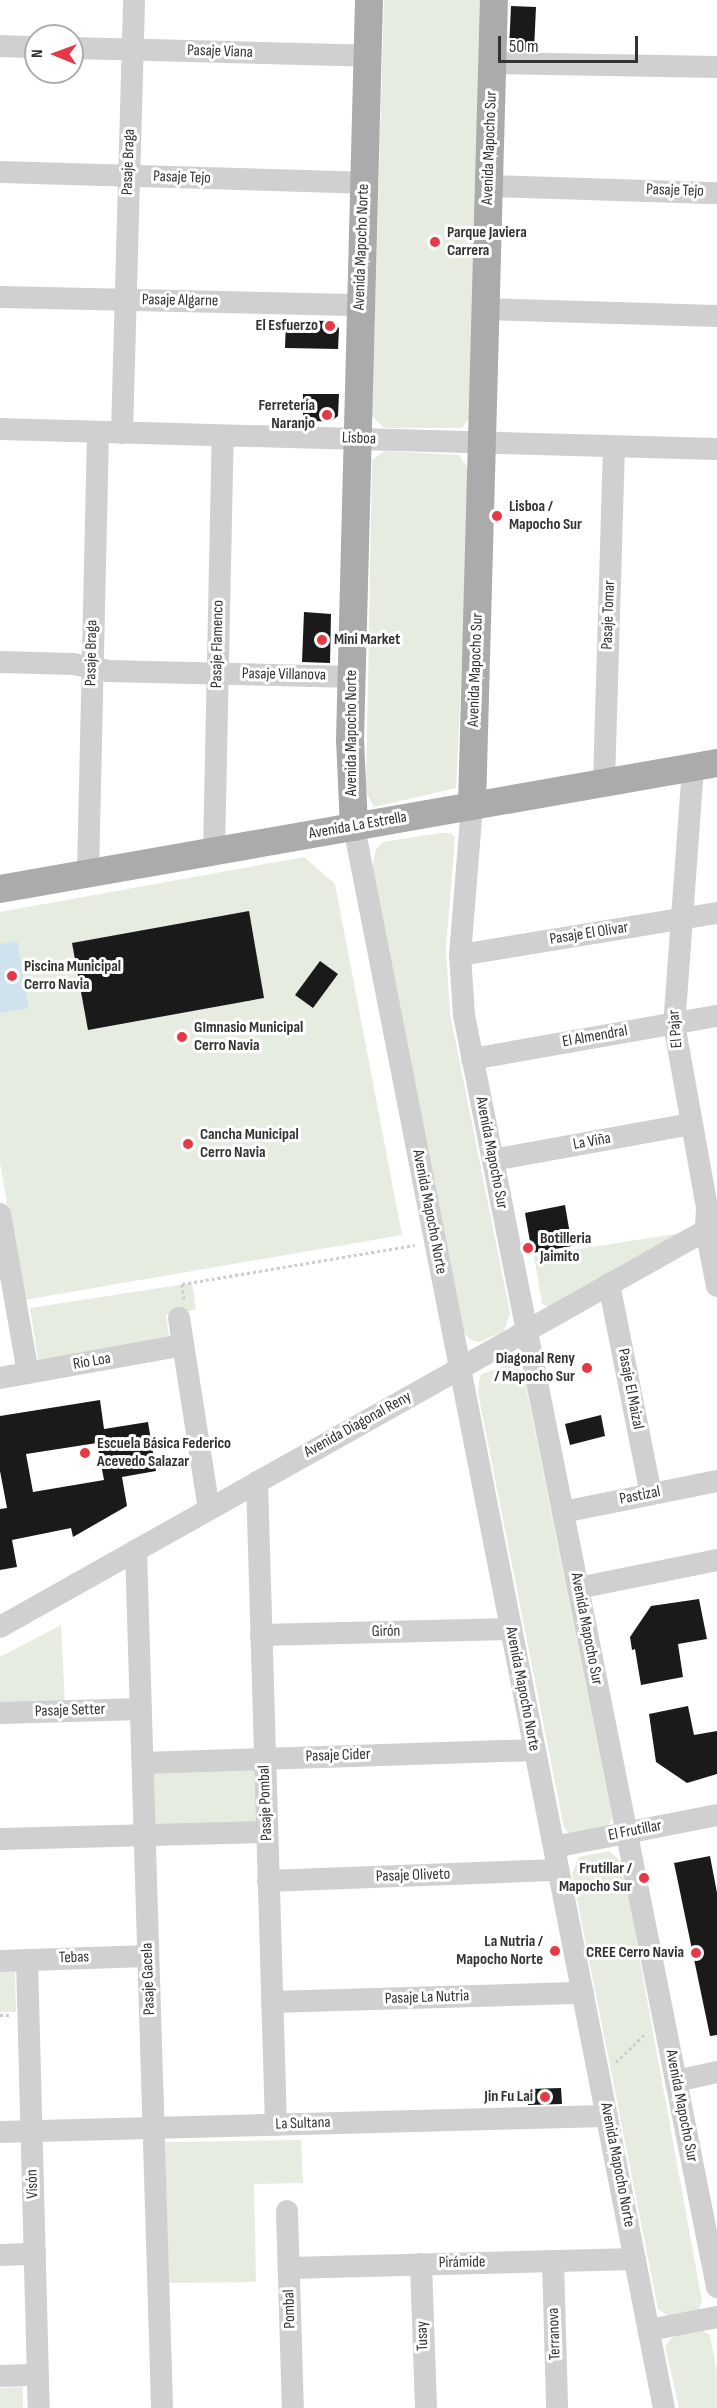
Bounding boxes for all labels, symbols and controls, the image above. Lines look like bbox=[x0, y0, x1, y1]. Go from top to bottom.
north arrow bbox=[24, 24, 84, 84]
scale bar bbox=[501, 24, 640, 62]
text: 50 m bbox=[509, 36, 539, 57]
street label: Pasaje Viana bbox=[187, 41, 253, 63]
text: N bbox=[28, 49, 47, 58]
street label: Avenida Mapocho Sur bbox=[478, 91, 502, 205]
street label: Pasaje Braga bbox=[118, 129, 140, 195]
street label: Pasaje Tejo bbox=[153, 167, 211, 189]
street label: Pasaje Tejo bbox=[646, 180, 704, 202]
street label: Avenida Mapocho Norte bbox=[350, 183, 374, 311]
place label: Parque Javiera Carrera bbox=[447, 223, 527, 261]
marker: Parque Javiera Carrera bbox=[428, 235, 442, 249]
street label: Pasaje Algarne bbox=[142, 291, 218, 311]
place label: El Esfuerzo bbox=[256, 316, 318, 336]
marker: El Esfuerzo bbox=[323, 319, 337, 333]
place label: Ferretería Naranjo bbox=[259, 396, 315, 434]
marker: Ferretería Naranjo bbox=[320, 408, 334, 422]
street label: Lisboa bbox=[342, 429, 376, 449]
place label: Lisboa / Mapocho Sur bbox=[509, 497, 582, 535]
marker: Lisboa / Mapocho Sur bbox=[490, 509, 504, 523]
street label: Pasaje Tomar bbox=[598, 580, 620, 650]
street label: Pasaje Flamenco bbox=[208, 600, 228, 688]
street label: Avenida Mapocho Sur bbox=[464, 613, 488, 727]
street label: Pasaje Braga bbox=[82, 620, 102, 686]
place label: Mini Market bbox=[334, 630, 400, 650]
marker: Mini Market bbox=[315, 633, 329, 647]
street label: Pasaje Villanova bbox=[242, 665, 326, 685]
street label: Avenida Mapocho Norte bbox=[342, 670, 362, 796]
street label: Avenida La Estrella bbox=[308, 808, 408, 844]
street label: Pasaje El Olivar bbox=[548, 918, 630, 950]
place label: Piscina Municipal Cerro Navia bbox=[24, 957, 121, 995]
marker: Piscina Municipal Cerro Navia bbox=[5, 969, 19, 983]
street label: El Pajar bbox=[665, 1009, 687, 1049]
place label: GImnasio Municipal Cerro Navia bbox=[194, 1018, 303, 1056]
street label: El Almendral bbox=[561, 1022, 629, 1052]
marker: GImnasio Municipal Cerro Navia bbox=[175, 1030, 189, 1044]
street label: Avenida Mapocho Sur bbox=[471, 1095, 511, 1211]
place label: Cancha Municipal Cerro Navia bbox=[200, 1125, 299, 1163]
street label: La Viña bbox=[572, 1129, 612, 1155]
marker: Cancha Municipal Cerro Navia bbox=[181, 1137, 195, 1151]
street label: Avenida Mapocho Norte bbox=[408, 1148, 450, 1276]
place label: Botilleria Jaimito bbox=[540, 1229, 591, 1267]
marker: Botilleria Jaimito bbox=[521, 1241, 535, 1255]
street label: Pasaje El Maizal bbox=[613, 1347, 647, 1431]
street label: Río Loa bbox=[72, 1349, 112, 1375]
place label: Diagonal Reny / Mapocho Sur bbox=[494, 1349, 575, 1387]
marker: Diagonal Reny / Mapocho Sur bbox=[580, 1361, 594, 1375]
street label: Avenida Diagonal Reny bbox=[301, 1388, 415, 1462]
place label: Escuela Básica Federico Acevedo Salazar bbox=[97, 1434, 231, 1472]
marker: Escuela Básica Federico Acevedo Salazar bbox=[78, 1446, 92, 1460]
street label: Pastizal bbox=[618, 1483, 662, 1509]
street label: Avenida Mapocho Sur bbox=[566, 1571, 606, 1687]
street label: Girón bbox=[371, 1622, 401, 1642]
street label: Avenida Mapocho Norte bbox=[501, 1625, 543, 1753]
street label: Pasaje Setter bbox=[35, 1700, 105, 1722]
street label: Pasaje Cider bbox=[305, 1745, 371, 1767]
street label: Pasaje Pombal bbox=[255, 1765, 277, 1841]
street label: El Frutillar bbox=[607, 1816, 663, 1846]
place label: Frutillar / Mapocho Sur bbox=[559, 1859, 632, 1897]
street label: Pasaje Oliveto bbox=[375, 1865, 451, 1887]
marker: Frutillar / Mapocho Sur bbox=[637, 1871, 651, 1885]
place label: La Nutria / Mapocho Norte bbox=[456, 1932, 543, 1970]
street label: Pasaje Gacela bbox=[138, 1943, 160, 2015]
place label: CREE Cerro Navia bbox=[586, 1943, 684, 1963]
marker: La Nutria / Mapocho Norte bbox=[548, 1944, 562, 1958]
marker: CREE Cerro Navia bbox=[689, 1946, 703, 1960]
street label: Tebas bbox=[58, 1948, 90, 1968]
street label: Pasaje La Nutria bbox=[384, 1987, 470, 2009]
street label: Avenida Mapocho Sur bbox=[661, 2048, 701, 2164]
place label: Jin Fu Lai bbox=[484, 2087, 533, 2107]
marker: Jin Fu Lai bbox=[538, 2090, 552, 2104]
street label: Avenida Mapocho Norte bbox=[596, 2101, 638, 2229]
street label: La Sultana bbox=[275, 2113, 331, 2135]
street label: Visón bbox=[23, 2169, 43, 2199]
street label: Pirámide bbox=[439, 2253, 485, 2273]
street label: Pombal bbox=[280, 2289, 300, 2329]
street label: Terranova bbox=[544, 2307, 566, 2361]
street label: Tusay bbox=[413, 2321, 433, 2351]

